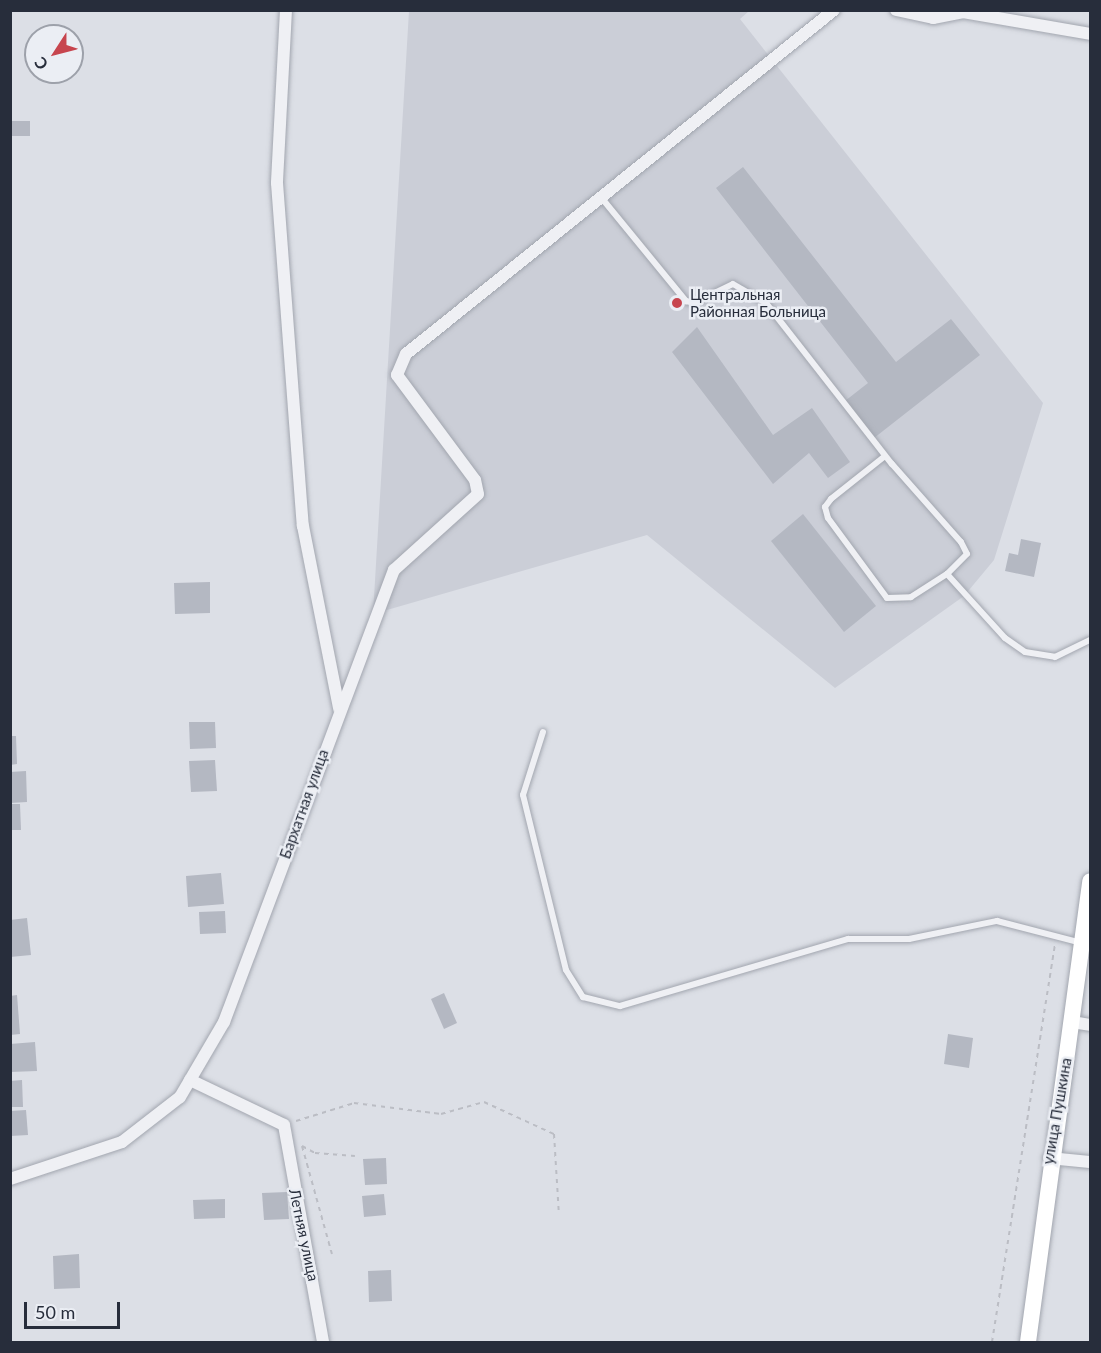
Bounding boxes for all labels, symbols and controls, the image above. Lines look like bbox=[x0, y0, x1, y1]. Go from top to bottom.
north arrow bbox=[24, 24, 84, 84]
text: С bbox=[30, 54, 51, 74]
place label: Центральная Районная Больница bbox=[690, 285, 826, 320]
marker: Центральная Районная Больница bbox=[668, 294, 686, 312]
street label: Бархатная улица bbox=[276, 747, 332, 861]
street label: улица Пушкина bbox=[1039, 1056, 1075, 1166]
street label: Летняя улица bbox=[285, 1187, 323, 1283]
scale bar bbox=[27, 1290, 123, 1328]
text: 50 m bbox=[35, 1301, 75, 1323]

